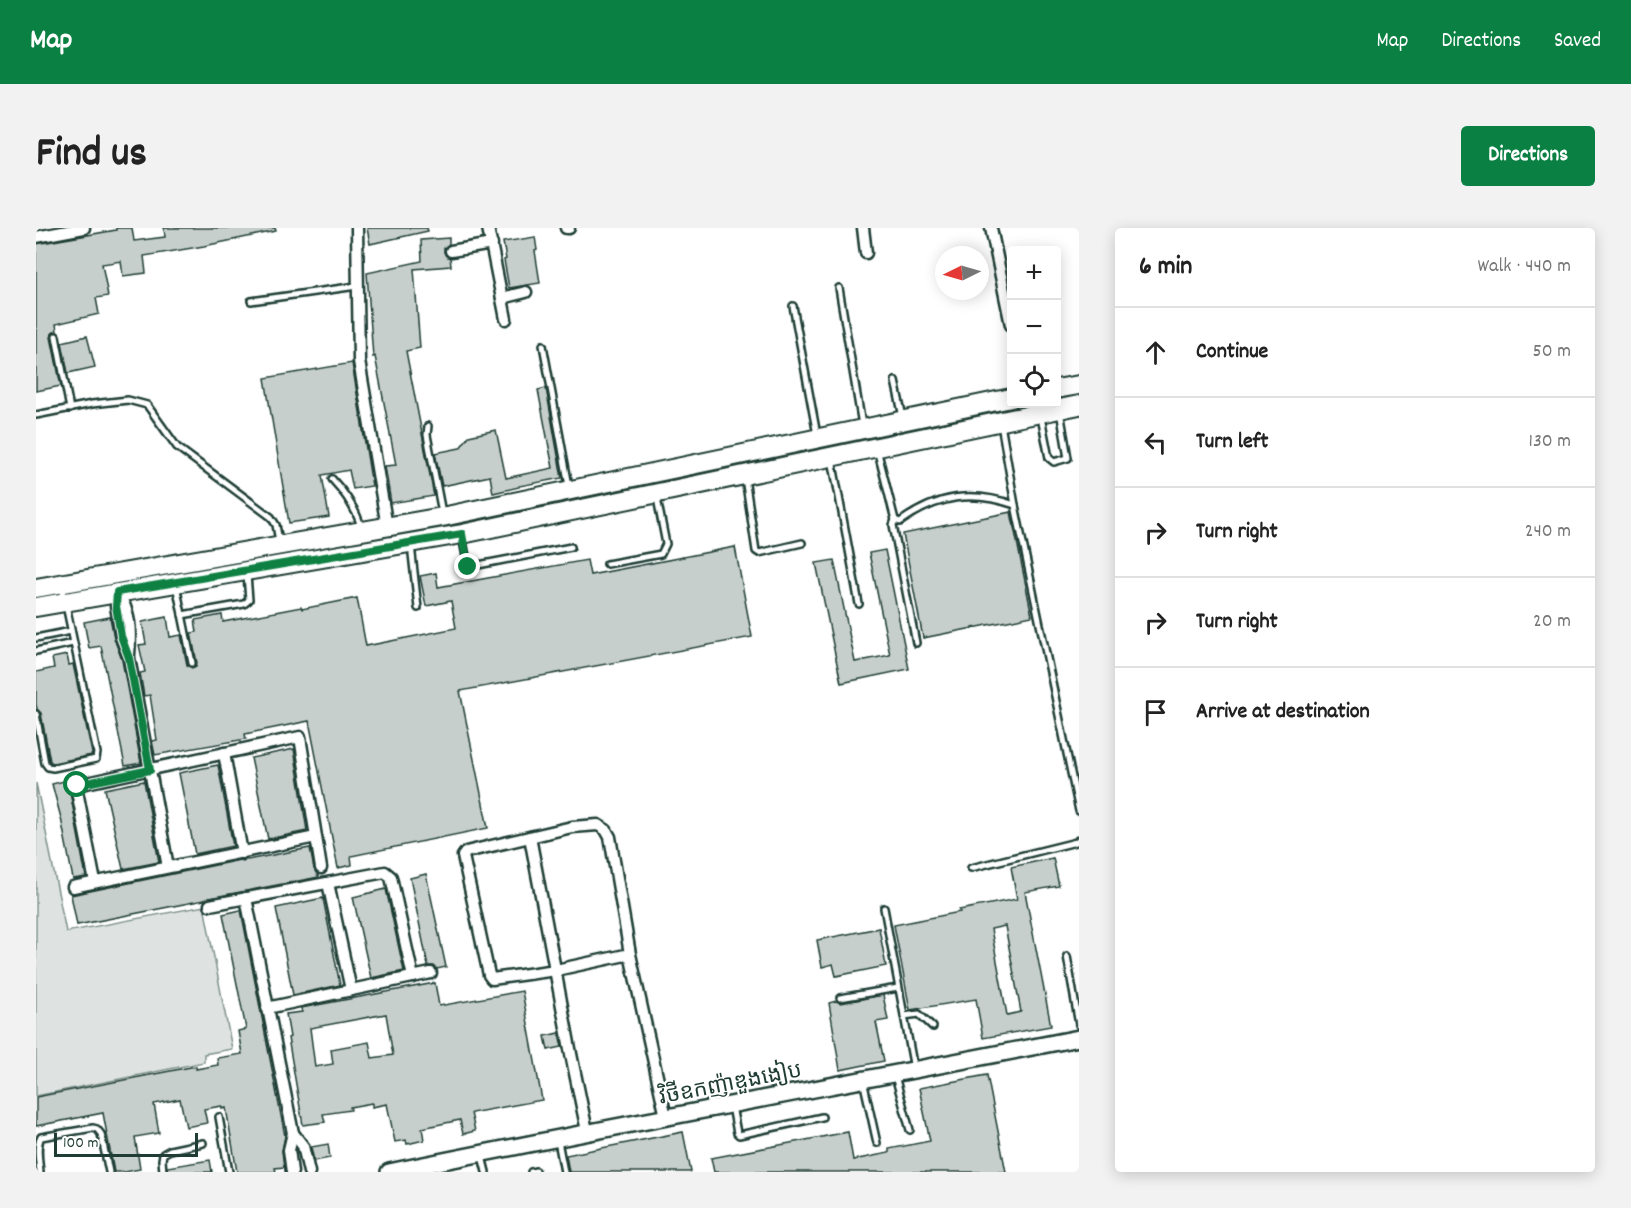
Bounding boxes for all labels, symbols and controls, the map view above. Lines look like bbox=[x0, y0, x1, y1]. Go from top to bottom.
text: Map bbox=[30, 22, 72, 62]
text: Map bbox=[1377, 27, 1408, 57]
text: Directions bbox=[1441, 27, 1521, 57]
text: Saved bbox=[1554, 27, 1601, 57]
text: Find us bbox=[36, 126, 147, 186]
button: Directions bbox=[1461, 126, 1595, 186]
north arrow bbox=[935, 246, 989, 300]
map controls bbox=[1007, 246, 1061, 408]
button: + bbox=[1007, 246, 1061, 300]
text: 6 min bbox=[1139, 249, 1192, 286]
text: Walk · 440 m bbox=[1478, 253, 1571, 281]
button: − bbox=[1007, 300, 1061, 354]
icon: ahead bbox=[1139, 336, 1172, 369]
text: Continue bbox=[1196, 337, 1268, 368]
text: 50 m bbox=[1533, 338, 1571, 366]
button: locate bbox=[1007, 354, 1061, 408]
icon: left bbox=[1139, 426, 1172, 459]
text: Turn left bbox=[1196, 427, 1268, 458]
text: 130 m bbox=[1529, 428, 1571, 456]
icon: right bbox=[1139, 516, 1172, 549]
text: Turn right bbox=[1196, 517, 1278, 548]
text: 240 m bbox=[1525, 518, 1571, 546]
route end bbox=[454, 553, 480, 579]
icon: right bbox=[1139, 606, 1172, 639]
text: Turn right bbox=[1196, 607, 1278, 638]
text: 20 m bbox=[1533, 608, 1571, 636]
icon: arrive bbox=[1139, 696, 1172, 729]
text: Arrive at destination bbox=[1196, 697, 1370, 728]
route start bbox=[63, 771, 89, 797]
street label: វិថីឧកញ៉ាឌួងងៀប bbox=[656, 1054, 805, 1115]
scale bar bbox=[54, 1130, 198, 1158]
text: 100 m bbox=[63, 1132, 99, 1155]

